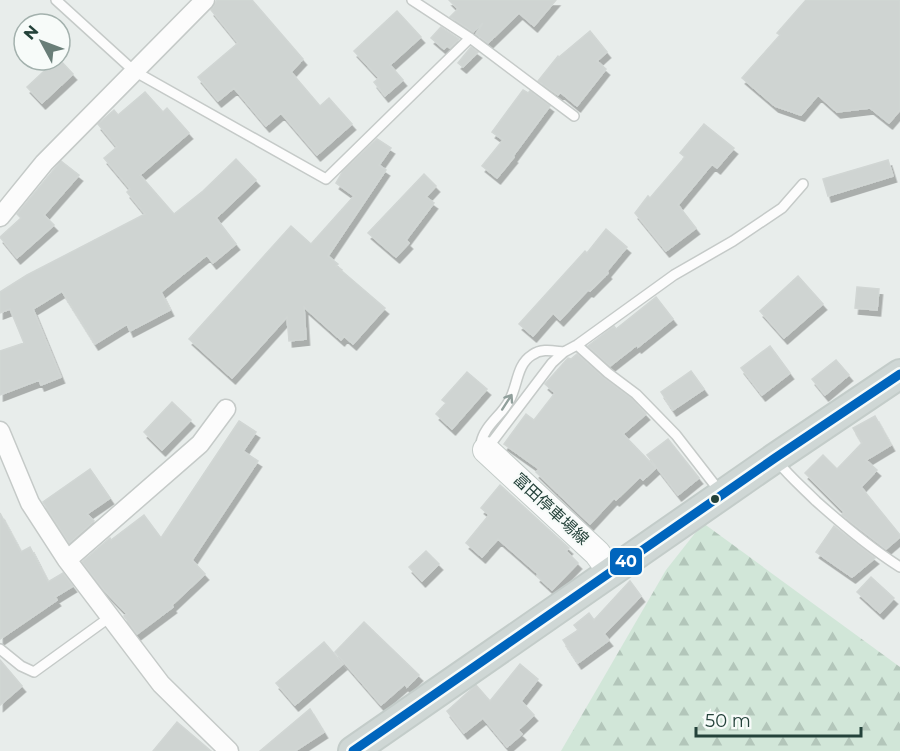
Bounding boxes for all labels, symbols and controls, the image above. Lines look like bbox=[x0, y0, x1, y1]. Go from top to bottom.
north arrow bbox=[12, 12, 72, 72]
text: N bbox=[20, 21, 42, 44]
one-way arrow bbox=[502, 394, 514, 411]
street label: 富田停車場線 bbox=[509, 469, 593, 549]
unlabelled marker bbox=[709, 493, 721, 505]
line badge: 40 bbox=[609, 547, 643, 576]
text: 40 bbox=[615, 552, 637, 571]
scale bar bbox=[696, 700, 861, 738]
text: 50 m bbox=[705, 710, 751, 732]

